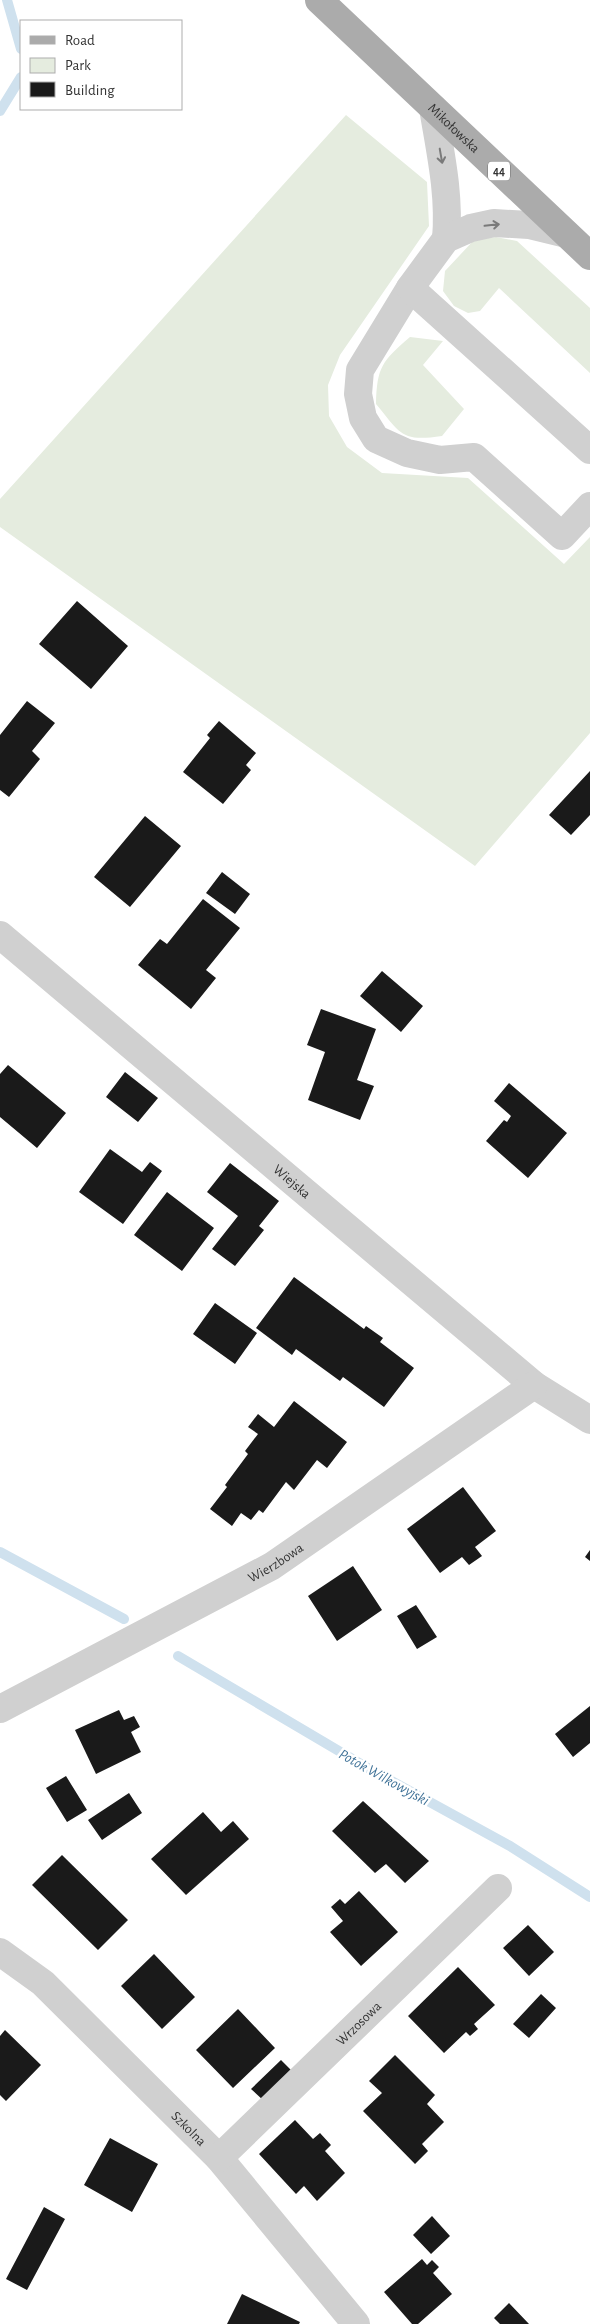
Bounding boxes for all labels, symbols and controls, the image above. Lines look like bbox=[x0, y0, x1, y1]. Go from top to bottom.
legend bbox=[20, 20, 182, 110]
text: Road bbox=[65, 33, 95, 48]
text: Park bbox=[65, 58, 91, 73]
text: Building bbox=[65, 83, 115, 98]
street label: Mikołowska bbox=[425, 101, 482, 156]
one-way arrow bbox=[437, 147, 447, 163]
road number: 44 bbox=[488, 162, 510, 180]
one-way arrow bbox=[484, 220, 500, 230]
street label: Wiejska bbox=[270, 1162, 313, 1202]
street label: Wierzbowa bbox=[246, 1540, 306, 1585]
water label: Potok Wilkowyjski bbox=[336, 1747, 431, 1808]
street label: Wrzosowa bbox=[334, 1999, 385, 2048]
street label: Szkolna bbox=[168, 2109, 209, 2149]

